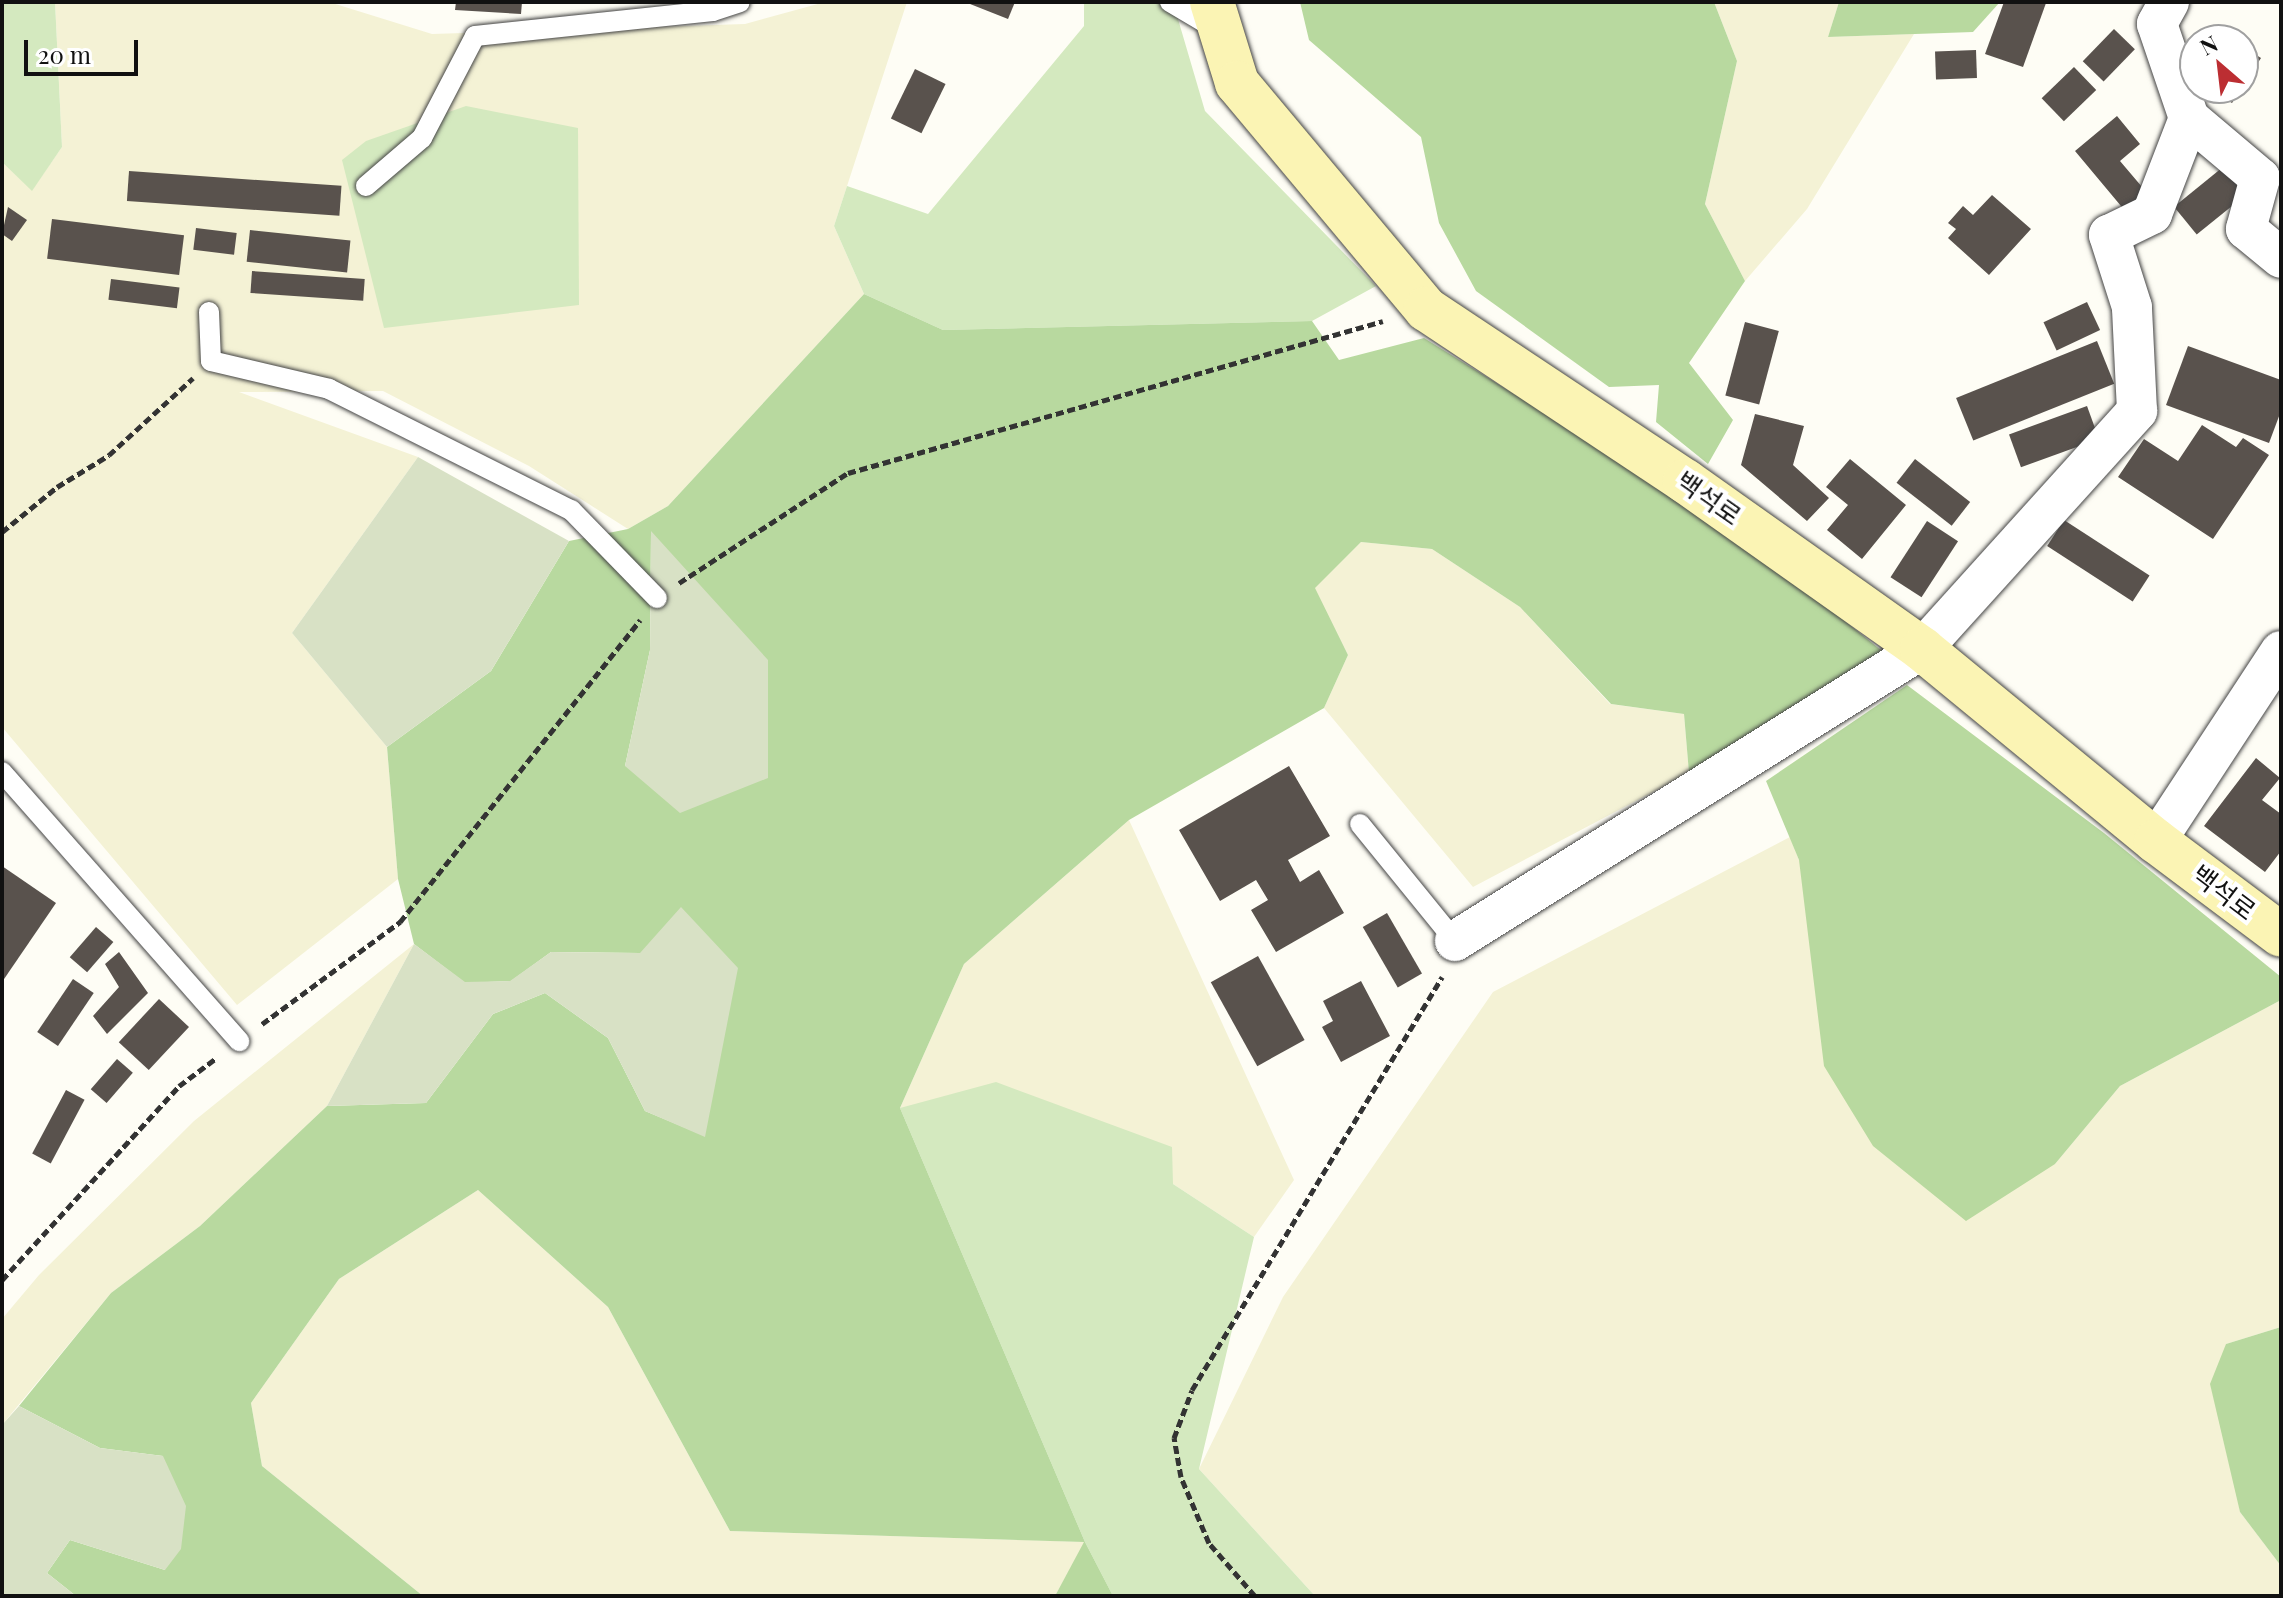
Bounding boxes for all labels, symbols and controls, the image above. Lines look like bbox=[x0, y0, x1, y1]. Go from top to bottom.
scale bar bbox=[28, 24, 142, 74]
north arrow bbox=[2179, 24, 2259, 104]
text: N bbox=[2195, 28, 2223, 62]
text: 20 m bbox=[38, 38, 91, 70]
street label: 백석로 bbox=[1671, 465, 1747, 531]
street label: 백석로 bbox=[2186, 858, 2262, 926]

